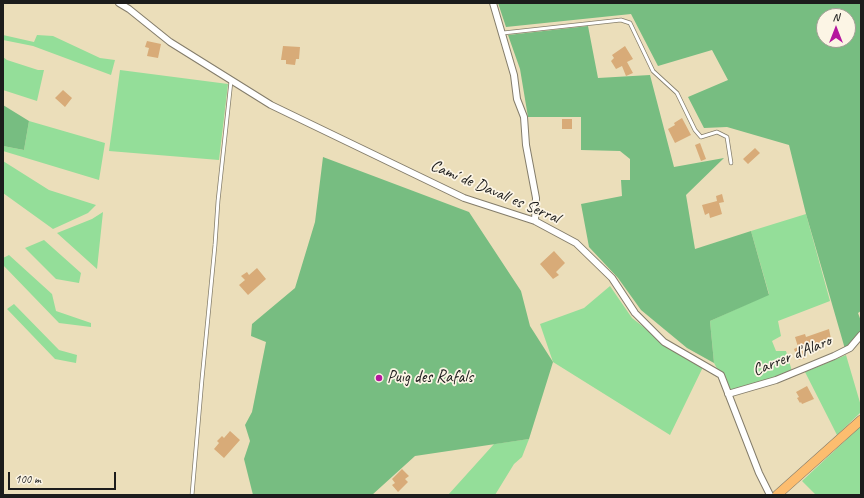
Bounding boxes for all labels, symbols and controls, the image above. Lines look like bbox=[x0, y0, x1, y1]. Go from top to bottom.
north arrow bbox=[816, 8, 856, 48]
text: N bbox=[833, 10, 839, 24]
street label: Camí de Davall es Serral bbox=[427, 156, 563, 228]
street label: Carrer d'Alaro bbox=[750, 331, 834, 381]
place label: Puig des Rafals bbox=[387, 368, 473, 388]
marker: Puig des Rafals bbox=[374, 373, 384, 383]
scale bar bbox=[10, 464, 118, 490]
text: 100 m bbox=[15, 471, 41, 487]

